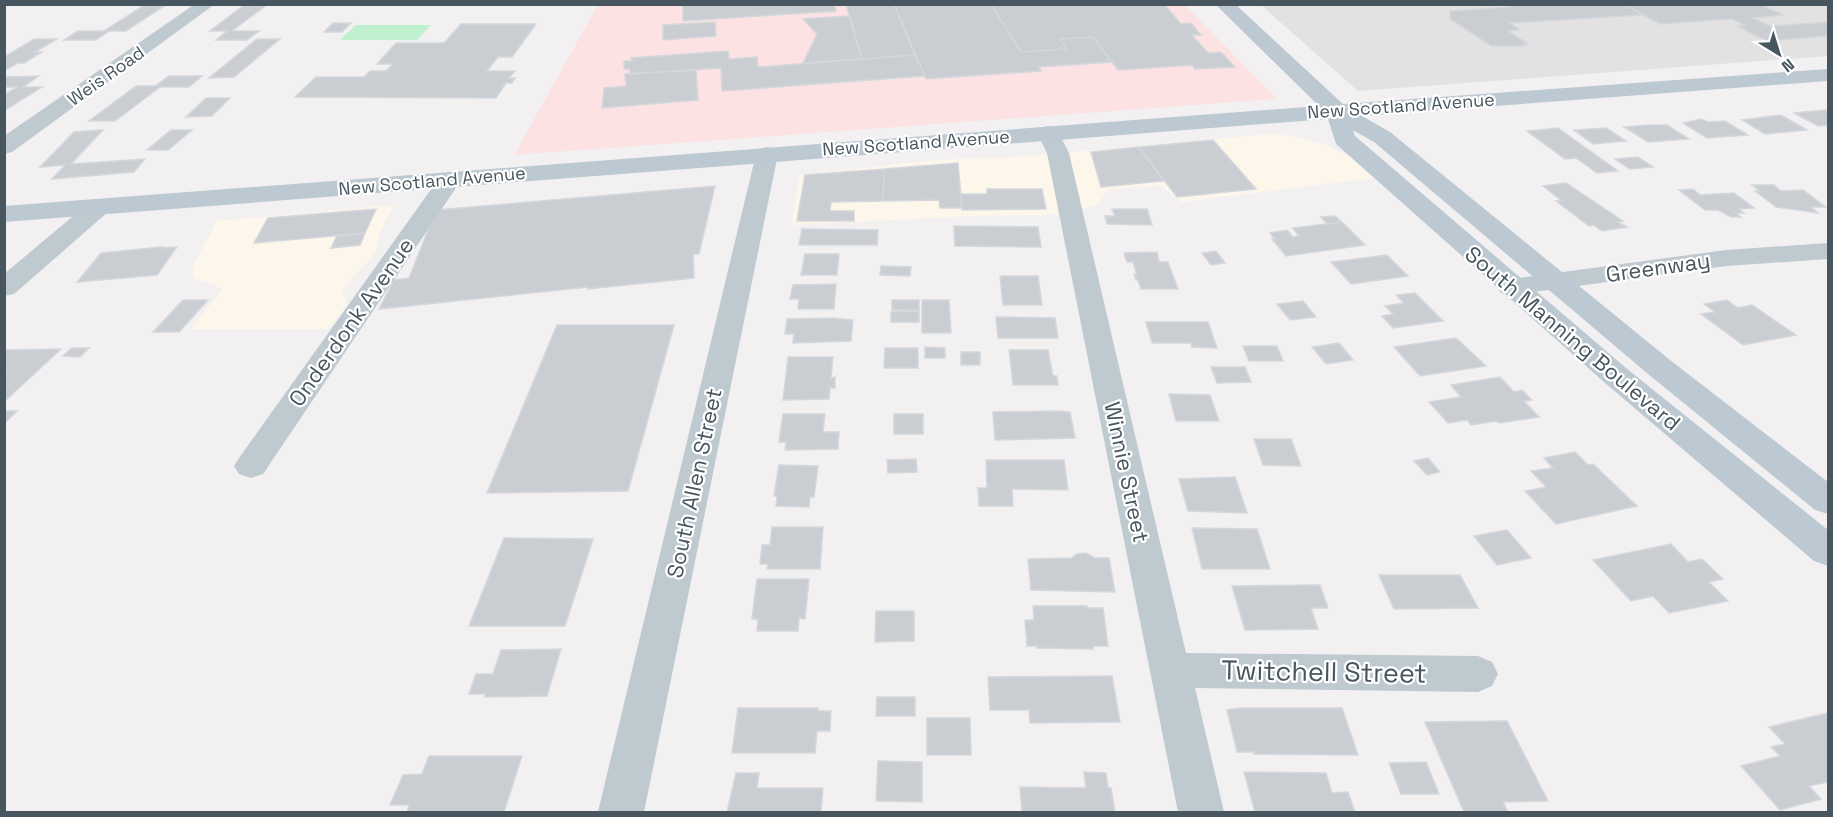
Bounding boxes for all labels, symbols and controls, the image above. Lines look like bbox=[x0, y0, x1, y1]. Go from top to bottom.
north arrow bbox=[1749, 24, 1809, 84]
street label: Weis Road bbox=[63, 41, 149, 110]
text: N bbox=[1777, 54, 1799, 77]
street label: New Scotland Avenue bbox=[1307, 87, 1495, 124]
street label: New Scotland Avenue bbox=[822, 124, 1010, 161]
street label: New Scotland Avenue bbox=[337, 161, 526, 200]
street label: Onderdonk Avenue bbox=[282, 232, 420, 412]
street label: South Manning Boulevard bbox=[1459, 240, 1687, 436]
street label: Greenway bbox=[1604, 246, 1712, 288]
street label: South Allen Street bbox=[660, 385, 728, 581]
street label: Winnie Street bbox=[1098, 399, 1156, 545]
street label: Twitchell Street bbox=[1221, 652, 1427, 691]

